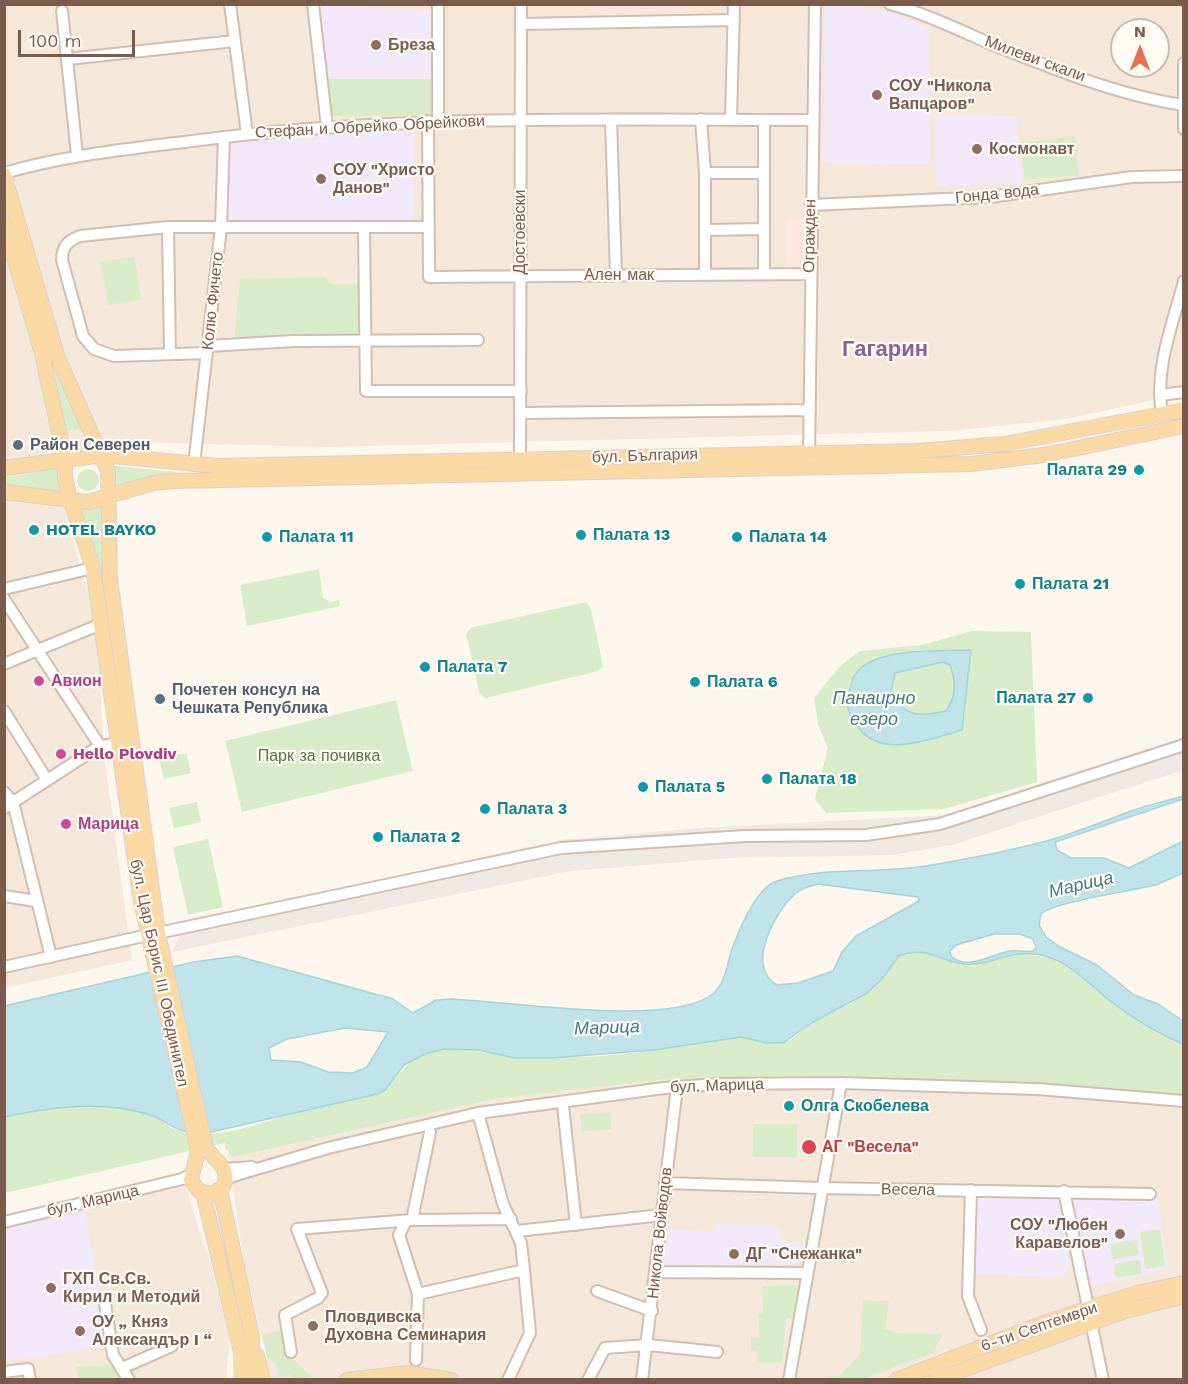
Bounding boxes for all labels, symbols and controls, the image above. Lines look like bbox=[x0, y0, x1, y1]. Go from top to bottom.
scale bar bbox=[21, 18, 138, 56]
north arrow bbox=[1110, 18, 1170, 78]
text: N bbox=[1134, 22, 1146, 41]
text: 100 m bbox=[29, 30, 82, 51]
street label: Милеви скали bbox=[982, 32, 1088, 86]
place label: Бреза bbox=[388, 35, 435, 55]
marker: Бреза bbox=[369, 38, 383, 52]
place label: СОУ "Никола Вапцаров" bbox=[889, 76, 992, 114]
marker: СОУ "Никола Вапцаров" bbox=[870, 88, 884, 102]
street label: Стефан и Обрейко Обрейкови bbox=[255, 111, 485, 143]
place label: Космонавт bbox=[989, 139, 1075, 159]
marker: Космонавт bbox=[970, 142, 984, 156]
place label: СОУ "Христо Данов" bbox=[333, 160, 434, 198]
marker: СОУ "Христо Данов" bbox=[314, 172, 328, 186]
street label: Гонда вода bbox=[954, 180, 1040, 208]
street label: Достоевски bbox=[510, 189, 530, 275]
street label: Огражден bbox=[800, 199, 820, 273]
street label: Колю Фичето bbox=[198, 251, 228, 351]
street label: Ален мак bbox=[584, 265, 654, 285]
district label: Гагарин bbox=[842, 337, 928, 363]
place label: Район Северен bbox=[30, 435, 151, 455]
marker: Район Северен bbox=[11, 438, 25, 452]
street label: бул. България bbox=[592, 445, 698, 467]
place label: Палата 29 bbox=[1047, 460, 1127, 480]
marker: Палата 29 bbox=[1132, 463, 1146, 477]
place label: HOTEL BAYKO bbox=[46, 520, 156, 540]
marker: HOTEL BAYKO bbox=[27, 523, 41, 537]
place label: Палата 13 bbox=[593, 525, 670, 545]
place label: Палата 11 bbox=[279, 527, 354, 547]
place label: Палата 14 bbox=[749, 527, 827, 547]
marker: Палата 13 bbox=[574, 528, 588, 542]
marker: Палата 11 bbox=[260, 530, 274, 544]
marker: Палата 14 bbox=[730, 530, 744, 544]
place label: Палата 21 bbox=[1032, 574, 1109, 594]
marker: Палата 21 bbox=[1013, 577, 1027, 591]
place label: Палата 7 bbox=[437, 657, 507, 677]
marker: Палата 7 bbox=[418, 660, 432, 674]
place label: Авион bbox=[51, 671, 102, 691]
place label: Палата 6 bbox=[707, 672, 778, 692]
marker: Авион bbox=[32, 674, 46, 688]
marker: Палата 6 bbox=[688, 675, 702, 689]
place label: Почетен консул на Чешката Република bbox=[172, 680, 328, 718]
water label: Панаирно езеро bbox=[833, 688, 915, 730]
place label: Палата 27 bbox=[996, 688, 1076, 708]
marker: Палата 27 bbox=[1081, 691, 1095, 705]
marker: Почетен консул на Чешката Република bbox=[153, 692, 167, 706]
place label: Hello Plovdiv bbox=[73, 744, 177, 764]
park label: Парк за почивка bbox=[258, 746, 380, 766]
marker: Hello Plovdiv bbox=[54, 747, 68, 761]
place label: Палата 18 bbox=[779, 769, 857, 789]
marker: Палата 18 bbox=[760, 772, 774, 786]
place label: Палата 5 bbox=[655, 777, 725, 797]
marker: Палата 5 bbox=[636, 780, 650, 794]
place label: Палата 3 bbox=[497, 799, 567, 819]
marker: Палата 3 bbox=[478, 802, 492, 816]
place label: Марица bbox=[78, 814, 139, 834]
marker: Марица bbox=[59, 817, 73, 831]
place label: Палата 2 bbox=[390, 827, 460, 847]
marker: Палата 2 bbox=[371, 830, 385, 844]
street label: бул. Цар Борис III Обединител bbox=[125, 857, 193, 1089]
water label: Марица bbox=[1047, 867, 1115, 903]
water label: Марица bbox=[574, 1016, 640, 1040]
street label: бул. Марица bbox=[670, 1075, 764, 1097]
place label: Олга Скобелева bbox=[801, 1096, 929, 1116]
marker: Олга Скобелева bbox=[782, 1099, 796, 1113]
place label: АГ "Весела" bbox=[822, 1137, 919, 1157]
marker: АГ "Весела" bbox=[800, 1138, 818, 1156]
street label: Никола Войводов bbox=[644, 1166, 676, 1300]
street label: Весела bbox=[881, 1180, 935, 1200]
street label: бул. Марица bbox=[45, 1181, 141, 1221]
place label: СОУ "Любен Каравелов" bbox=[1010, 1215, 1108, 1253]
marker: СОУ "Любен Каравелов" bbox=[1113, 1227, 1127, 1241]
place label: ДГ "Снежанка" bbox=[746, 1244, 862, 1264]
marker: ДГ "Снежанка" bbox=[727, 1247, 741, 1261]
place label: ГХП Св.Св. Кирил и Методий bbox=[63, 1269, 200, 1307]
marker: ГХП Св.Св. Кирил и Методий bbox=[44, 1281, 58, 1295]
street label: 6-ти Септември bbox=[978, 1298, 1100, 1356]
place label: Пловдивска Духовна Семинария bbox=[325, 1307, 486, 1345]
place label: ОУ „ Княз Александър I “ bbox=[92, 1312, 212, 1350]
marker: Пловдивска Духовна Семинария bbox=[306, 1319, 320, 1333]
marker: ОУ „ Княз Александър I “ bbox=[73, 1324, 87, 1338]

